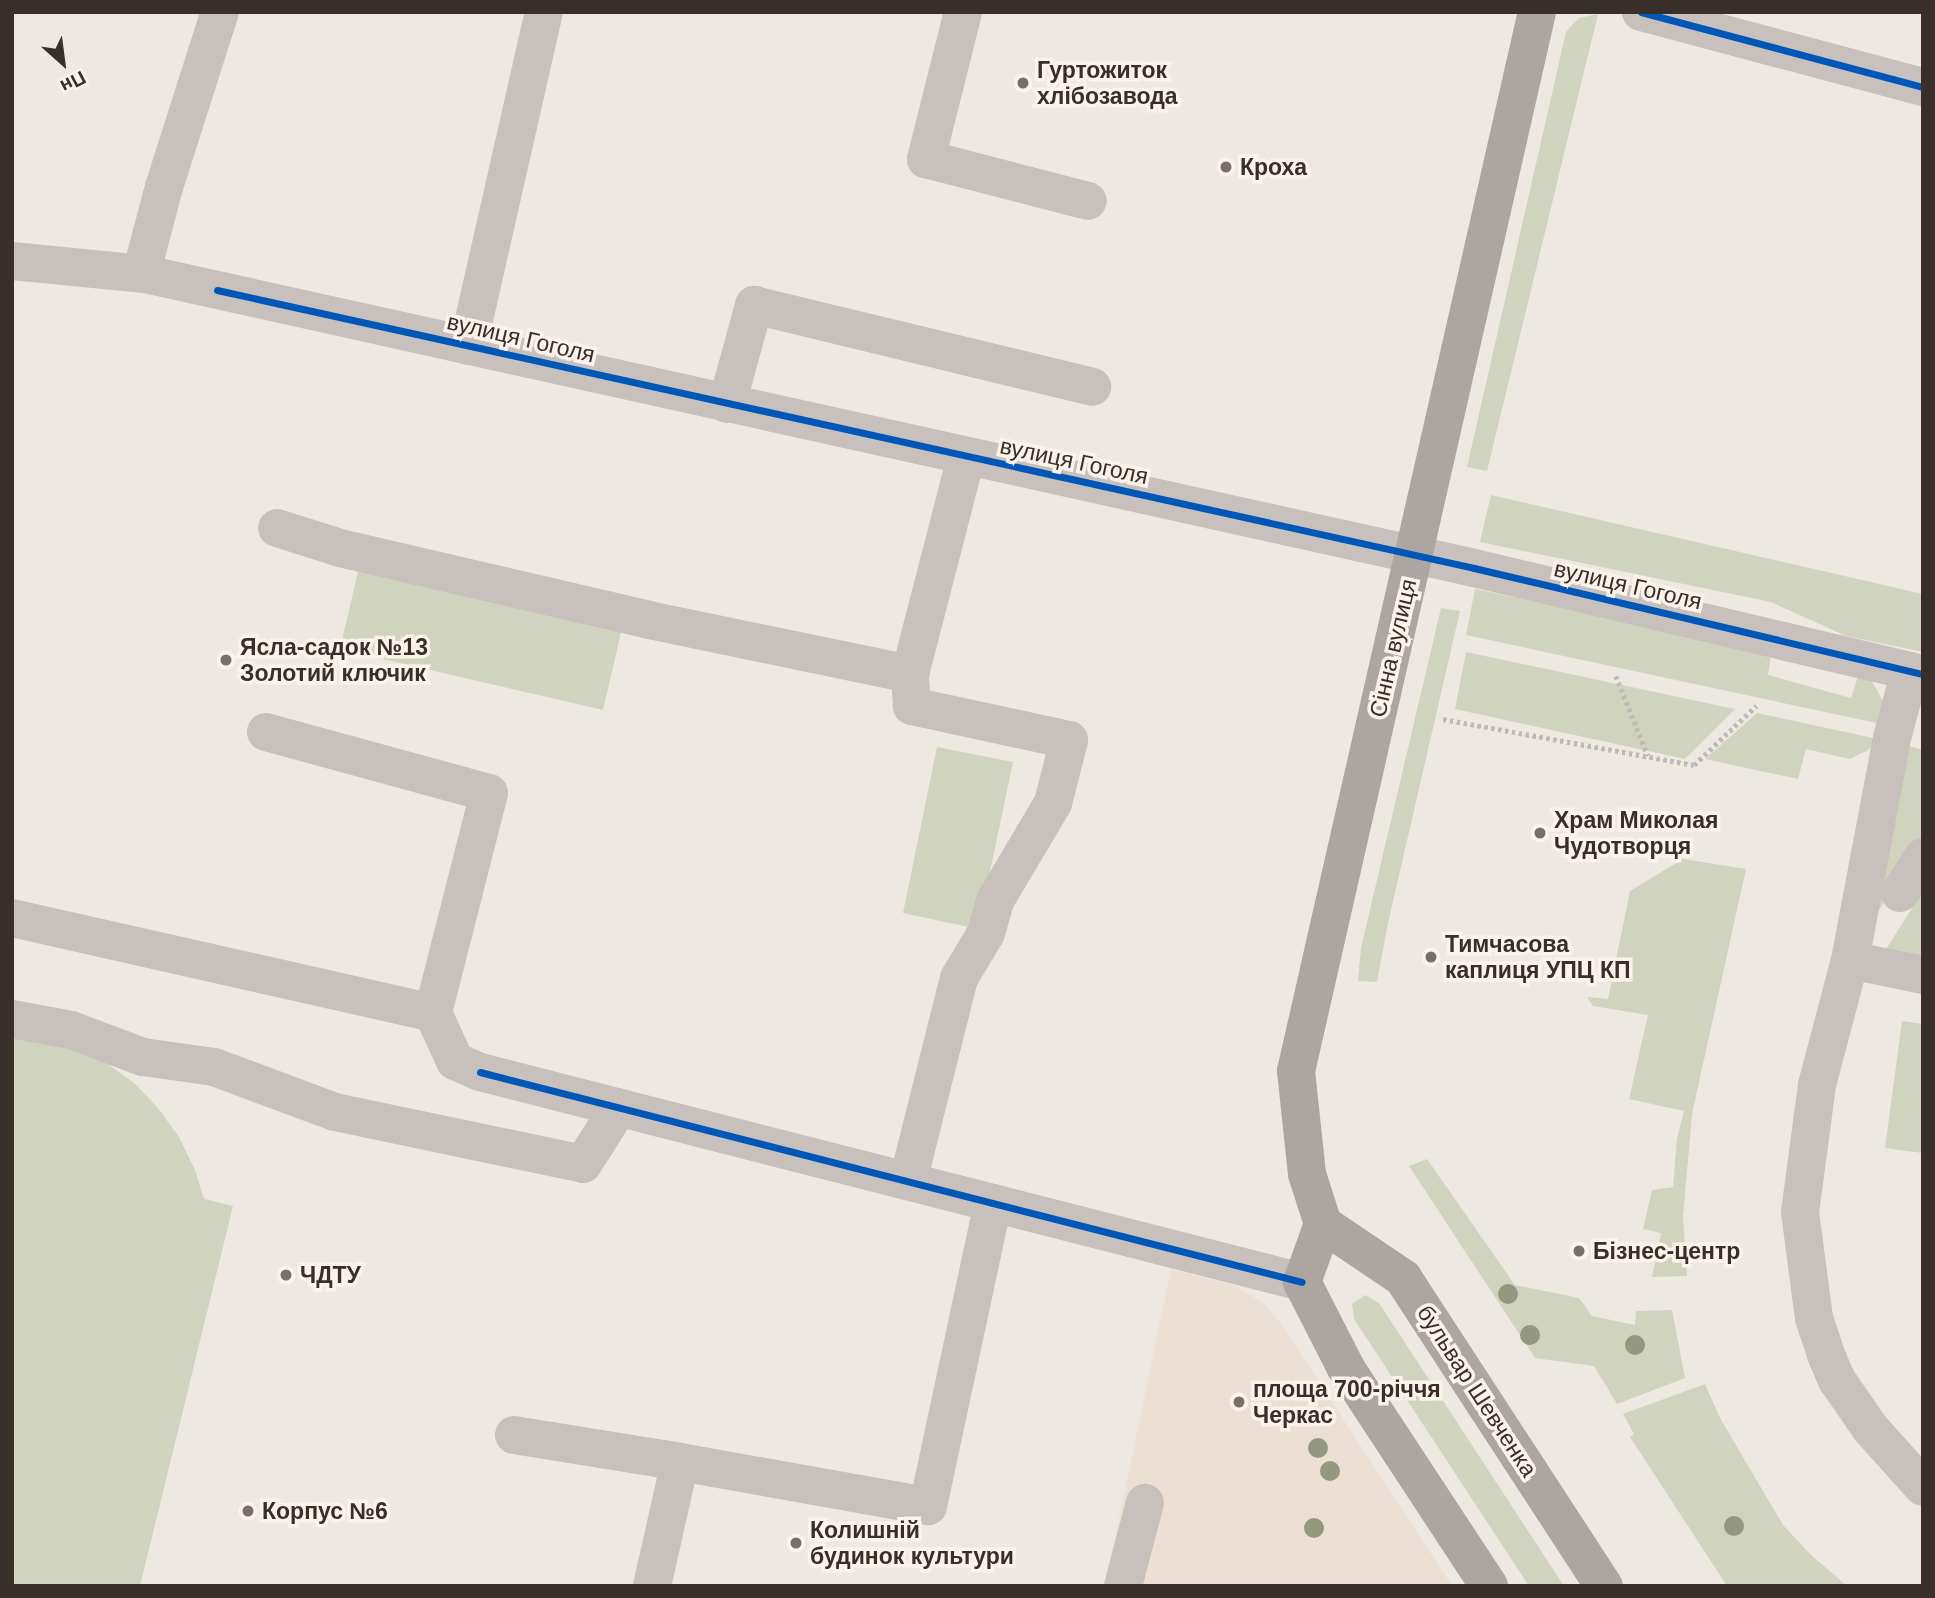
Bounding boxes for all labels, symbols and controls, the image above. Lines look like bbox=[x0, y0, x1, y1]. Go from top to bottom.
north arrow bbox=[28, 28, 98, 98]
place label: Гуртожиток хлібозавода bbox=[1037, 56, 1178, 110]
text: Пн bbox=[57, 67, 89, 97]
marker: Гуртожиток хлібозавода bbox=[1015, 75, 1031, 91]
place label: Кроха bbox=[1240, 153, 1307, 181]
marker: Кроха bbox=[1218, 159, 1234, 175]
street label: вулиця Гоголя bbox=[444, 308, 598, 368]
street label: вулиця Гоголя bbox=[997, 432, 1151, 490]
street label: вулиця Гоголя bbox=[1551, 555, 1705, 615]
street label: Сінна вулиця bbox=[1364, 576, 1422, 720]
place label: Ясла-садок №13 Золотий ключик bbox=[240, 633, 428, 687]
marker: Ясла-садок №13 Золотий ключик bbox=[218, 652, 234, 668]
place label: Храм Миколая Чудотворця bbox=[1554, 806, 1718, 860]
marker: Храм Миколая Чудотворця bbox=[1532, 825, 1548, 841]
place label: Тимчасова каплиця УПЦ КП bbox=[1445, 930, 1630, 984]
marker: Тимчасова каплиця УПЦ КП bbox=[1423, 949, 1439, 965]
place label: Бізнес-центр bbox=[1593, 1237, 1740, 1265]
marker: Бізнес-центр bbox=[1571, 1243, 1587, 1259]
place label: ЧДТУ bbox=[300, 1261, 361, 1289]
marker: ЧДТУ bbox=[278, 1267, 294, 1283]
street label: бульвар Шевченка bbox=[1411, 1300, 1543, 1482]
place label: площа 700-річчя Черкас bbox=[1253, 1375, 1441, 1429]
marker: площа 700-річчя Черкас bbox=[1231, 1394, 1247, 1410]
place label: Корпус №6 bbox=[262, 1497, 388, 1525]
marker: Корпус №6 bbox=[240, 1503, 256, 1519]
place label: Колишній будинок культури bbox=[810, 1516, 1014, 1570]
marker: Колишній будинок культури bbox=[788, 1535, 804, 1551]

